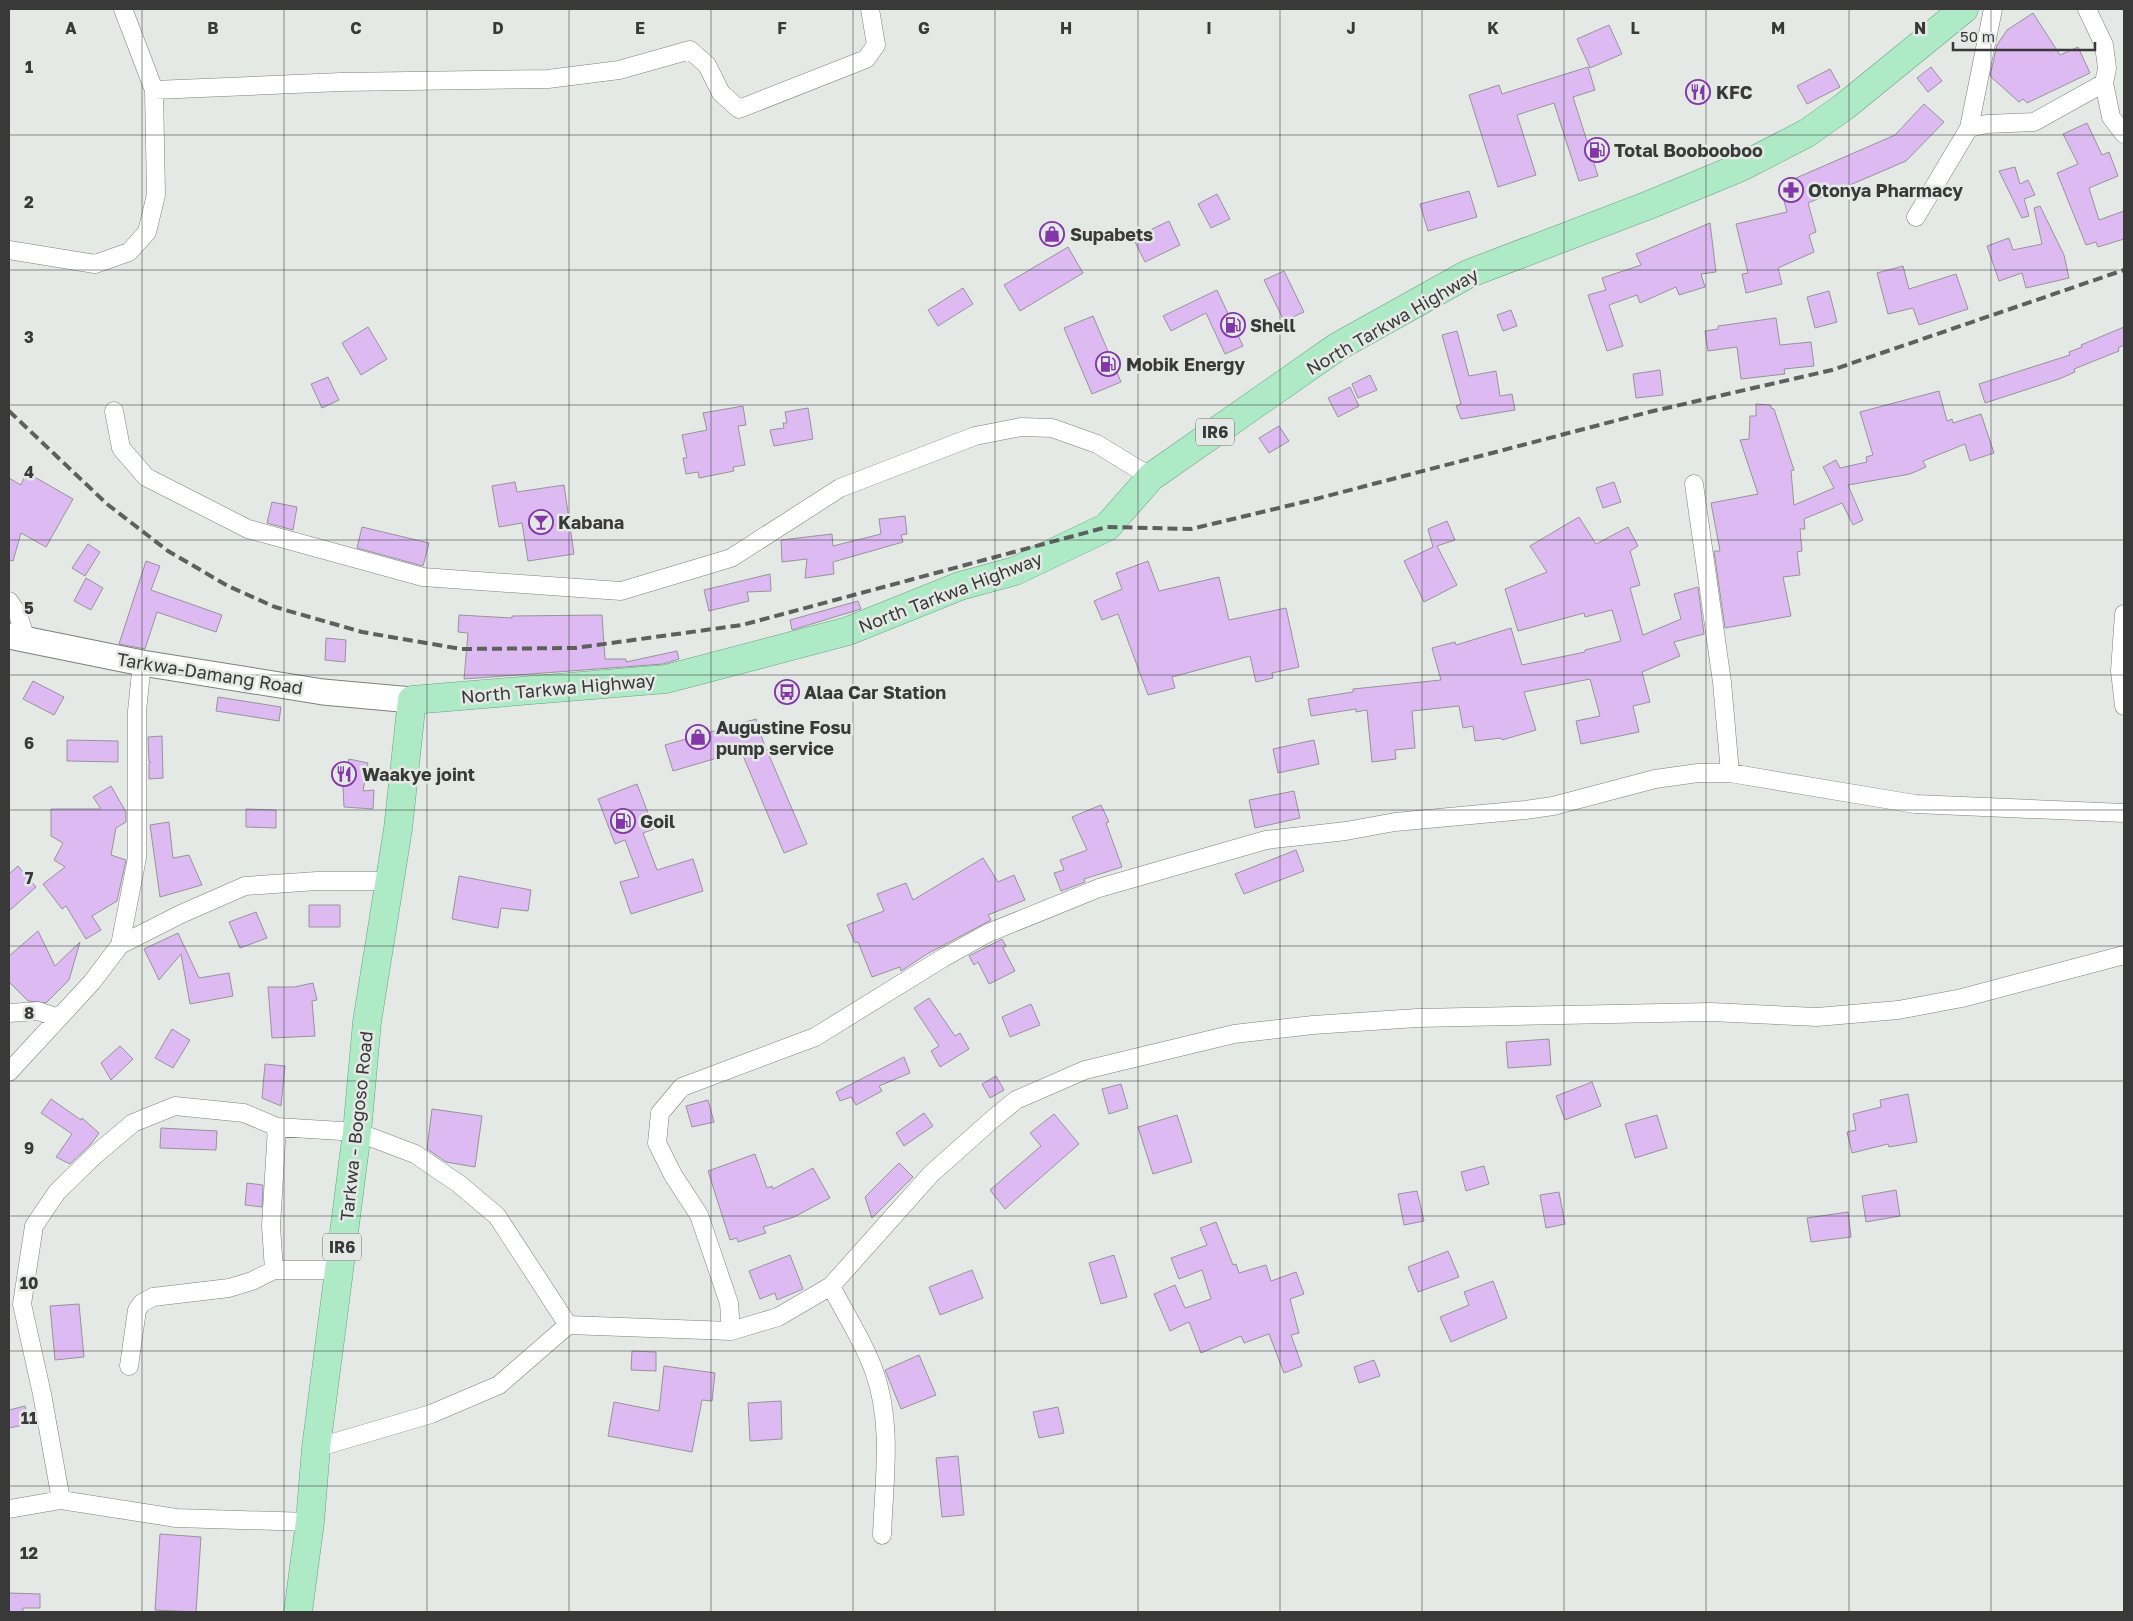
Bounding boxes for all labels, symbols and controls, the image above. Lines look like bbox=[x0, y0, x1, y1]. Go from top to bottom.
text: A bbox=[65, 18, 77, 38]
text: B bbox=[207, 18, 219, 38]
text: C bbox=[350, 18, 362, 38]
text: D bbox=[492, 18, 504, 38]
text: E bbox=[635, 18, 645, 38]
text: F bbox=[777, 18, 787, 38]
text: G bbox=[918, 18, 930, 38]
text: H bbox=[1060, 18, 1072, 38]
text: I bbox=[1206, 18, 1212, 38]
text: J bbox=[1346, 18, 1356, 38]
text: K bbox=[1487, 18, 1499, 38]
text: L bbox=[1630, 18, 1640, 38]
text: M bbox=[1771, 18, 1785, 38]
text: N bbox=[1914, 18, 1926, 38]
scale bar bbox=[1953, 20, 2096, 52]
text: 50 m bbox=[1960, 27, 1995, 45]
text: 1 bbox=[25, 57, 33, 77]
restaurant icon: KFC bbox=[1685, 79, 1711, 105]
place label: KFC bbox=[1716, 81, 1753, 103]
fuel station icon: Total Boobooboo bbox=[1584, 137, 1610, 163]
place label: Total Boobooboo bbox=[1614, 139, 1763, 161]
pharmacy icon: Otonya Pharmacy bbox=[1778, 177, 1804, 203]
place label: Otonya Pharmacy bbox=[1808, 179, 1963, 201]
text: 2 bbox=[24, 192, 34, 212]
shop icon: Supabets bbox=[1039, 221, 1065, 247]
place label: Supabets bbox=[1070, 223, 1153, 245]
street label: North Tarkwa Highway bbox=[1302, 263, 1482, 379]
fuel station icon: Shell bbox=[1220, 312, 1246, 338]
place label: Shell bbox=[1250, 314, 1296, 336]
text: 3 bbox=[24, 327, 34, 347]
fuel station icon: Mobik Energy bbox=[1095, 351, 1121, 377]
place label: Mobik Energy bbox=[1126, 353, 1245, 375]
road number: IR6 bbox=[1196, 418, 1234, 446]
text: 4 bbox=[24, 462, 34, 482]
bar icon: Kabana bbox=[528, 509, 554, 535]
place label: Kabana bbox=[558, 511, 624, 533]
street label: North Tarkwa Highway bbox=[855, 547, 1045, 637]
text: 5 bbox=[24, 598, 34, 618]
street label: Tarkwa-Damang Road bbox=[115, 647, 305, 699]
street label: North Tarkwa Highway bbox=[460, 669, 656, 707]
bus stop icon: Alaa Car Station bbox=[774, 679, 800, 705]
place label: Alaa Car Station bbox=[804, 681, 946, 703]
place label: Augustine Fosu pump service bbox=[716, 716, 851, 759]
shop icon: Augustine Fosu pump service bbox=[685, 724, 711, 750]
text: 6 bbox=[24, 733, 34, 753]
restaurant icon: Waakye joint bbox=[331, 761, 357, 787]
place label: Waakye joint bbox=[362, 763, 475, 785]
fuel station icon: Goil bbox=[610, 808, 636, 834]
place label: Goil bbox=[640, 810, 675, 832]
text: 7 bbox=[25, 868, 34, 888]
text: 8 bbox=[24, 1003, 34, 1023]
street label: Tarkwa - Bogoso Road bbox=[335, 1030, 377, 1222]
text: 9 bbox=[24, 1138, 34, 1158]
road number: IR6 bbox=[323, 1234, 361, 1260]
text: 10 bbox=[20, 1273, 38, 1293]
text: 11 bbox=[21, 1408, 37, 1428]
text: 12 bbox=[20, 1543, 38, 1563]

